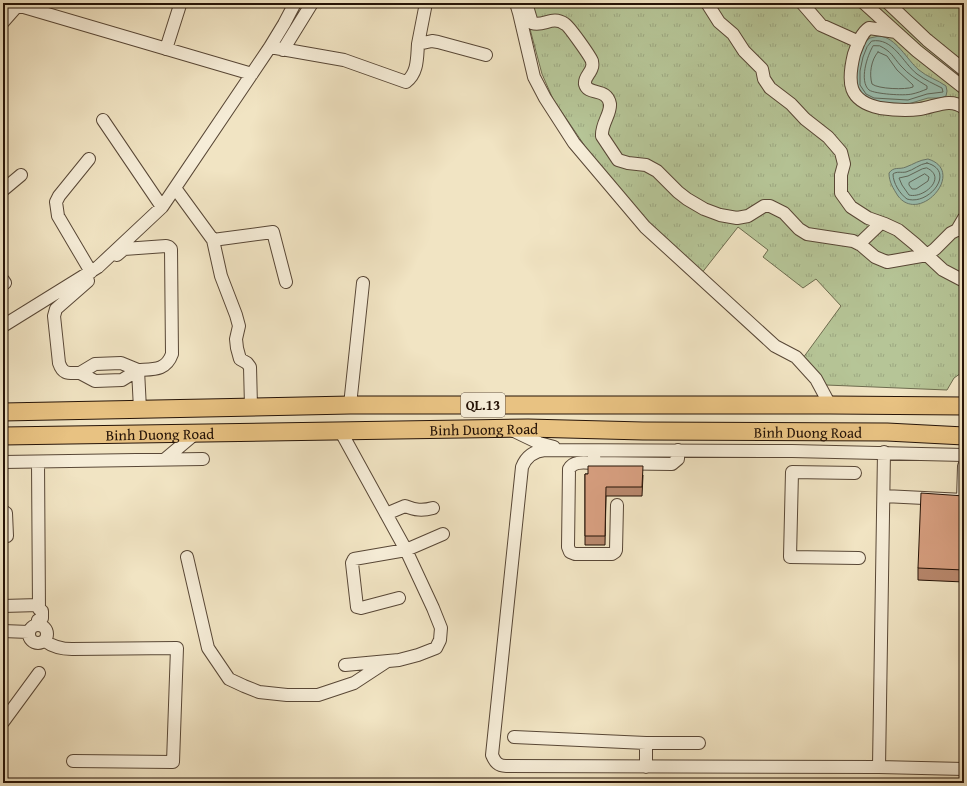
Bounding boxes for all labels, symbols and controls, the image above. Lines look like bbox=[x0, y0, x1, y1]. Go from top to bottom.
road number: QL.13 bbox=[461, 393, 505, 417]
street label: Binh Duong Road bbox=[430, 417, 538, 440]
street label: Binh Duong Road bbox=[754, 421, 862, 442]
street label: Binh Duong Road bbox=[106, 422, 214, 445]

